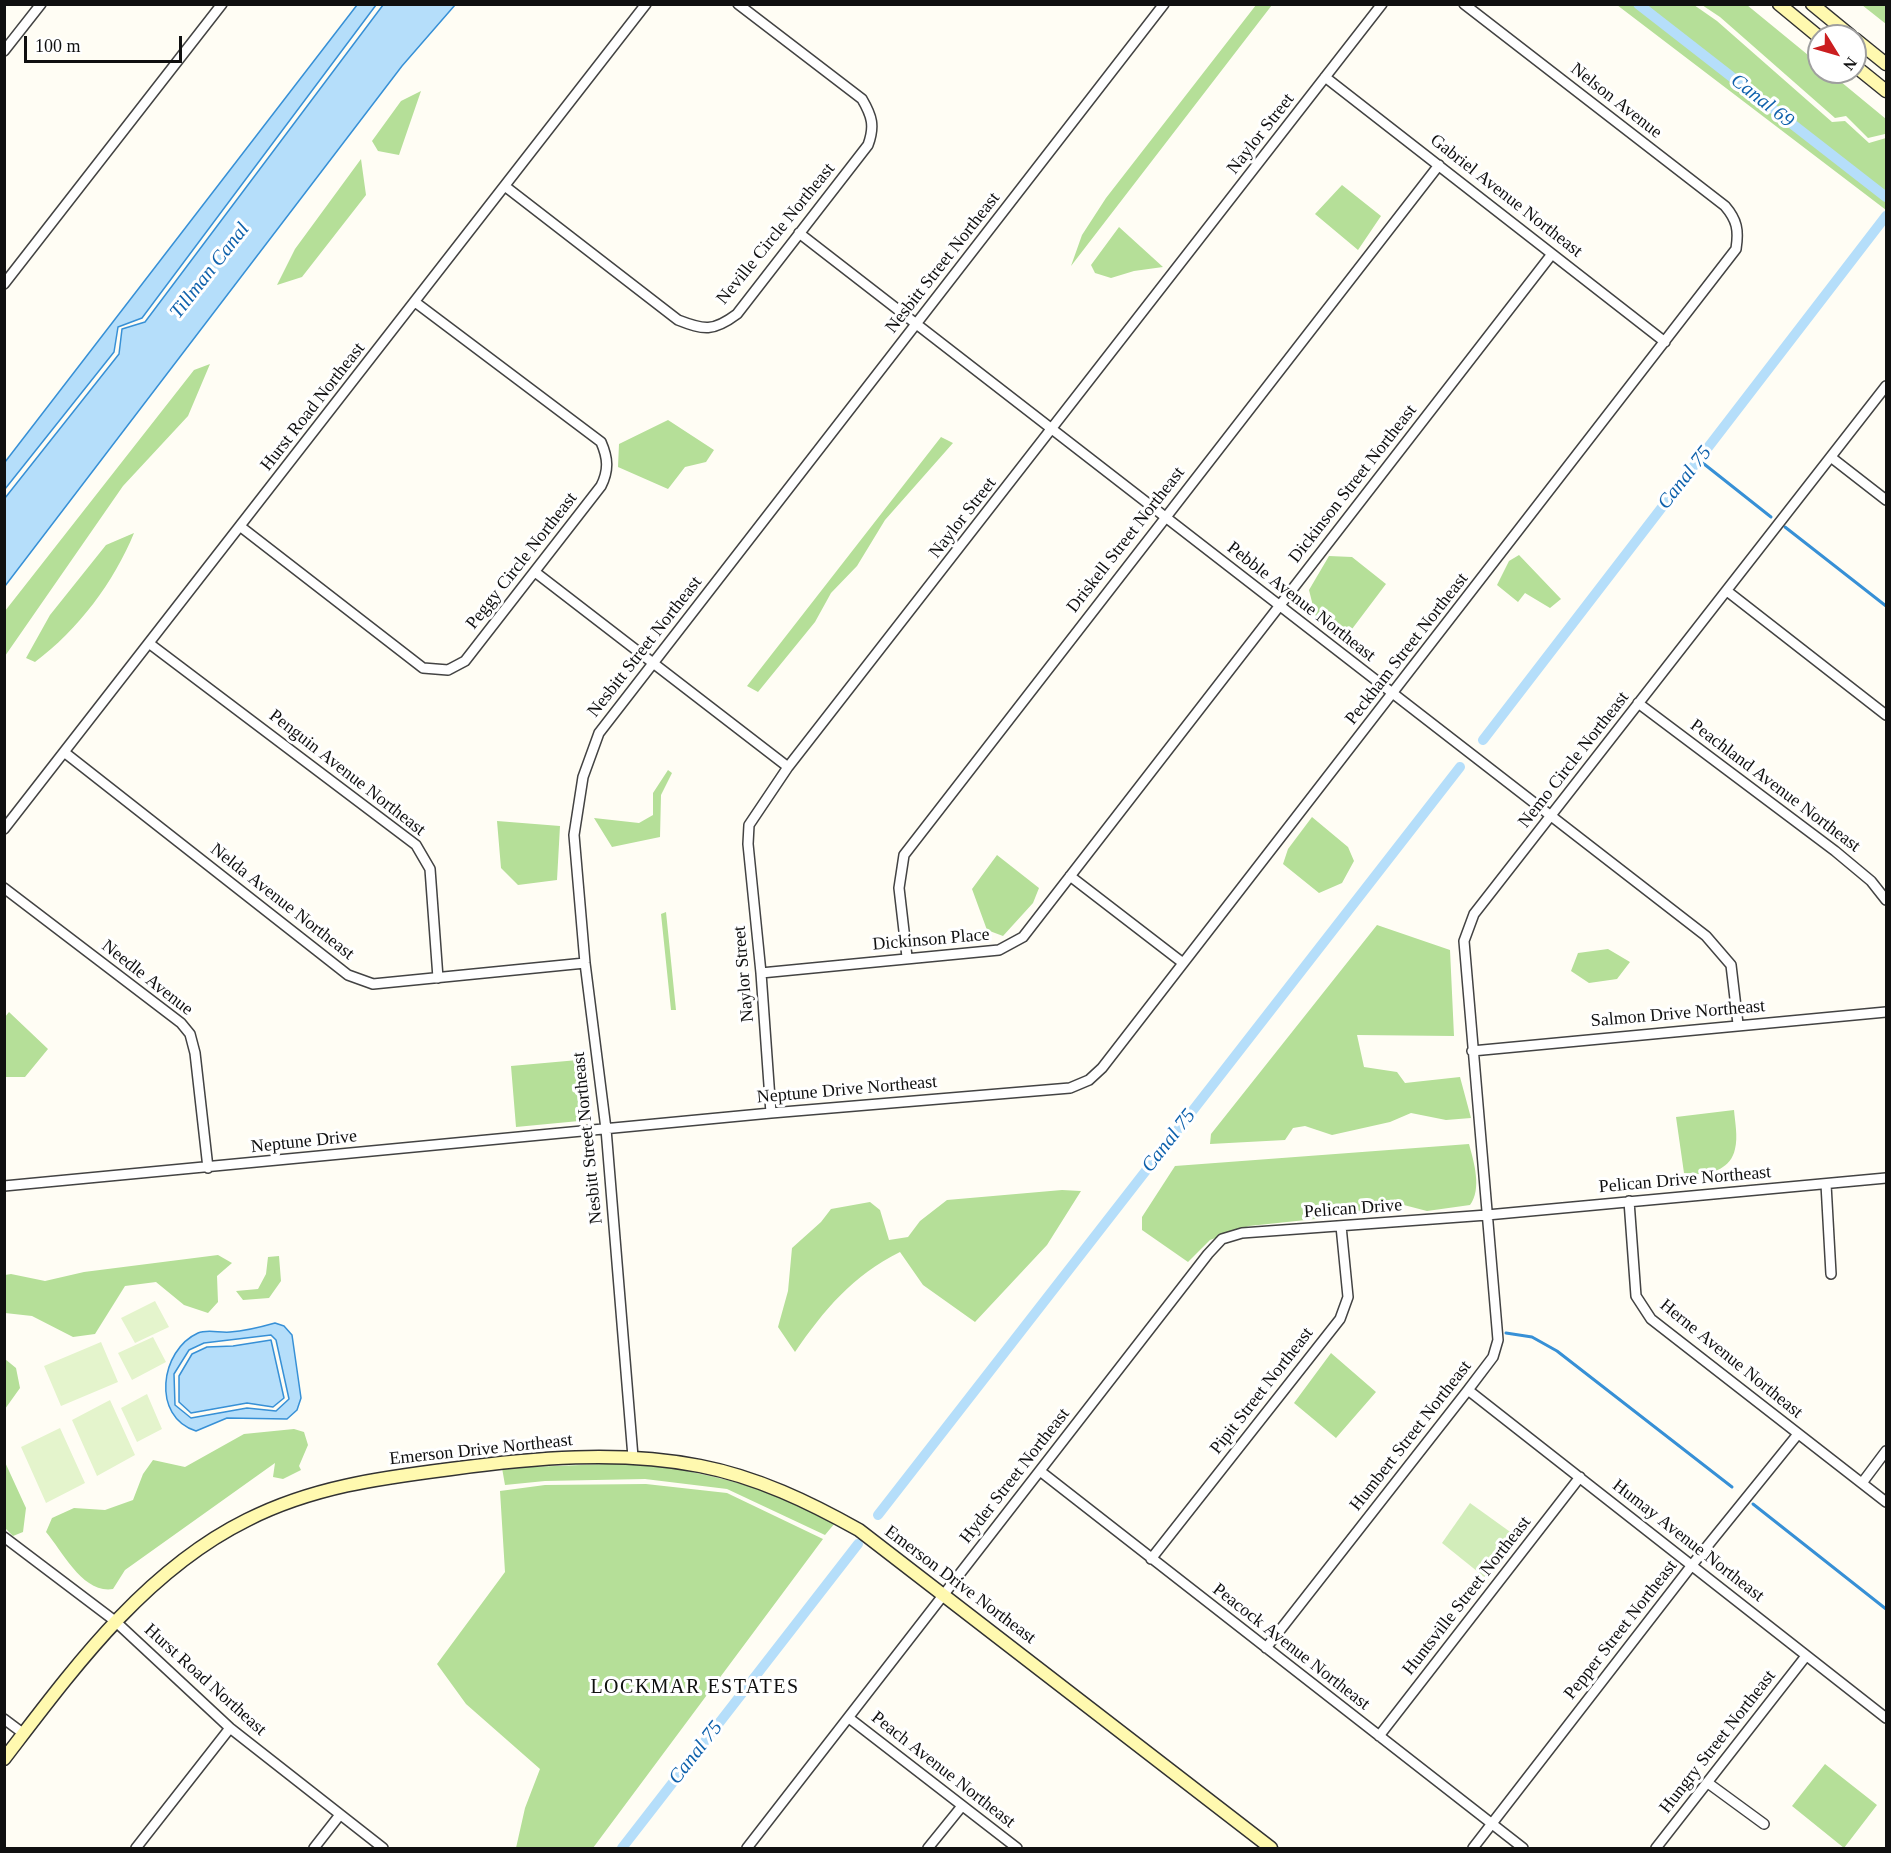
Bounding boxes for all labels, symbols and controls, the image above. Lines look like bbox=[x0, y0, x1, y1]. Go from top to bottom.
scale bar bbox=[27, 24, 184, 62]
north arrow bbox=[1807, 24, 1867, 84]
text: 100 m bbox=[35, 36, 81, 56]
text: N bbox=[1840, 54, 1860, 74]
street label: Nelson Avenue bbox=[1566, 59, 1666, 143]
water label: Canal 69 bbox=[1725, 69, 1799, 133]
street label: Naylor Street bbox=[1223, 89, 1299, 179]
street label: Gabriel Avenue Northeast bbox=[1425, 130, 1587, 262]
street label: Neville Circle Northeast bbox=[712, 159, 840, 309]
street label: Nesbitt Street Northeast bbox=[881, 188, 1005, 338]
water label: Tillman Canal bbox=[165, 218, 255, 324]
street label: Hurst Road Northeast bbox=[256, 339, 370, 475]
street label: Dickinson Street Northeast bbox=[1284, 401, 1422, 567]
water label: Canal 75 bbox=[1653, 441, 1717, 515]
street label: Driskell Street Northeast bbox=[1062, 463, 1190, 617]
street label: Naylor Street bbox=[925, 473, 1001, 563]
street label: Peggy Circle Northeast bbox=[462, 488, 582, 634]
street label: Pebble Avenue Northeast bbox=[1222, 537, 1380, 667]
street label: Peckham Street Northeast bbox=[1341, 569, 1473, 729]
street label: Nesbitt Street Northeast bbox=[583, 572, 707, 722]
street label: Nemo Circle Northeast bbox=[1514, 688, 1634, 832]
street label: Penguin Avenue Northeast bbox=[264, 705, 430, 841]
street label: Peachland Avenue Northeast bbox=[1686, 715, 1864, 857]
street label: Nelda Avenue Northeast bbox=[206, 839, 358, 965]
street label: Dickinson Place bbox=[872, 924, 990, 956]
street label: Naylor Street bbox=[729, 925, 759, 1023]
street label: Needle Avenue bbox=[97, 936, 197, 1020]
street label: Salmon Drive Northeast bbox=[1590, 996, 1766, 1032]
street label: Nesbitt Street Northeast bbox=[568, 1051, 608, 1225]
street label: Neptune Drive Northeast bbox=[756, 1071, 938, 1109]
water label: Canal 75 bbox=[1137, 1104, 1201, 1178]
street label: Neptune Drive bbox=[250, 1126, 358, 1158]
street label: Pelican Drive Northeast bbox=[1598, 1162, 1772, 1198]
street label: Pelican Drive bbox=[1303, 1195, 1403, 1223]
street label: Herne Avenue Northeast bbox=[1655, 1295, 1807, 1423]
street label: Pipit Street Northeast bbox=[1206, 1323, 1318, 1459]
street label: Humbert Street Northeast bbox=[1346, 1356, 1476, 1516]
street label: Hyder Street Northeast bbox=[955, 1404, 1075, 1548]
street label: Emerson Drive Northeast bbox=[388, 1430, 574, 1470]
street label: Humay Avenue Northeast bbox=[1608, 1475, 1768, 1607]
street label: Huntsville Street Northeast bbox=[1398, 1512, 1536, 1680]
street label: Emerson Drive Northeast bbox=[880, 1521, 1040, 1649]
street label: Pepper Street Northeast bbox=[1560, 1556, 1682, 1704]
street label: Peacock Avenue Northeast bbox=[1208, 1579, 1374, 1715]
street label: Hurst Road Northeast bbox=[139, 1619, 271, 1741]
street label: Hungry Street Northeast bbox=[1655, 1666, 1781, 1818]
district label: LOCKMAR ESTATES bbox=[590, 1676, 800, 1700]
street label: Peach Avenue Northeast bbox=[867, 1707, 1019, 1833]
water label: Canal 75 bbox=[664, 1716, 728, 1790]

